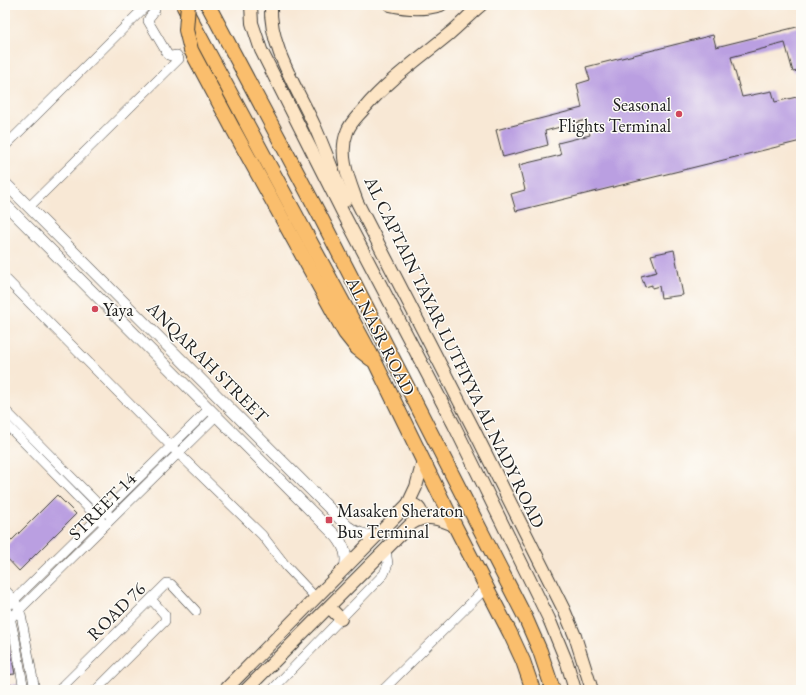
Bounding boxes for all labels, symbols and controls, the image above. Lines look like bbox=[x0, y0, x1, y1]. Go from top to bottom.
place label: Seasonal Flights Terminal bbox=[558, 93, 671, 137]
marker: Seasonal Flights Terminal bbox=[674, 109, 684, 119]
street label: AL CAPTAIN TAYAR LUTFIYYA AL NADY ROAD bbox=[359, 171, 550, 532]
street label: AL NASR ROAD bbox=[341, 272, 421, 399]
street label: ANQARAH STREET bbox=[142, 296, 274, 428]
place label: Yaya bbox=[103, 298, 134, 321]
marker: Yaya bbox=[90, 304, 100, 314]
street label: STREET 14 bbox=[63, 467, 141, 545]
place label: Masaken Sheraton Bus Terminal bbox=[337, 499, 464, 543]
marker: Masaken Sheraton Bus Terminal bbox=[324, 515, 334, 525]
street label: ROAD 76 bbox=[82, 577, 150, 645]

